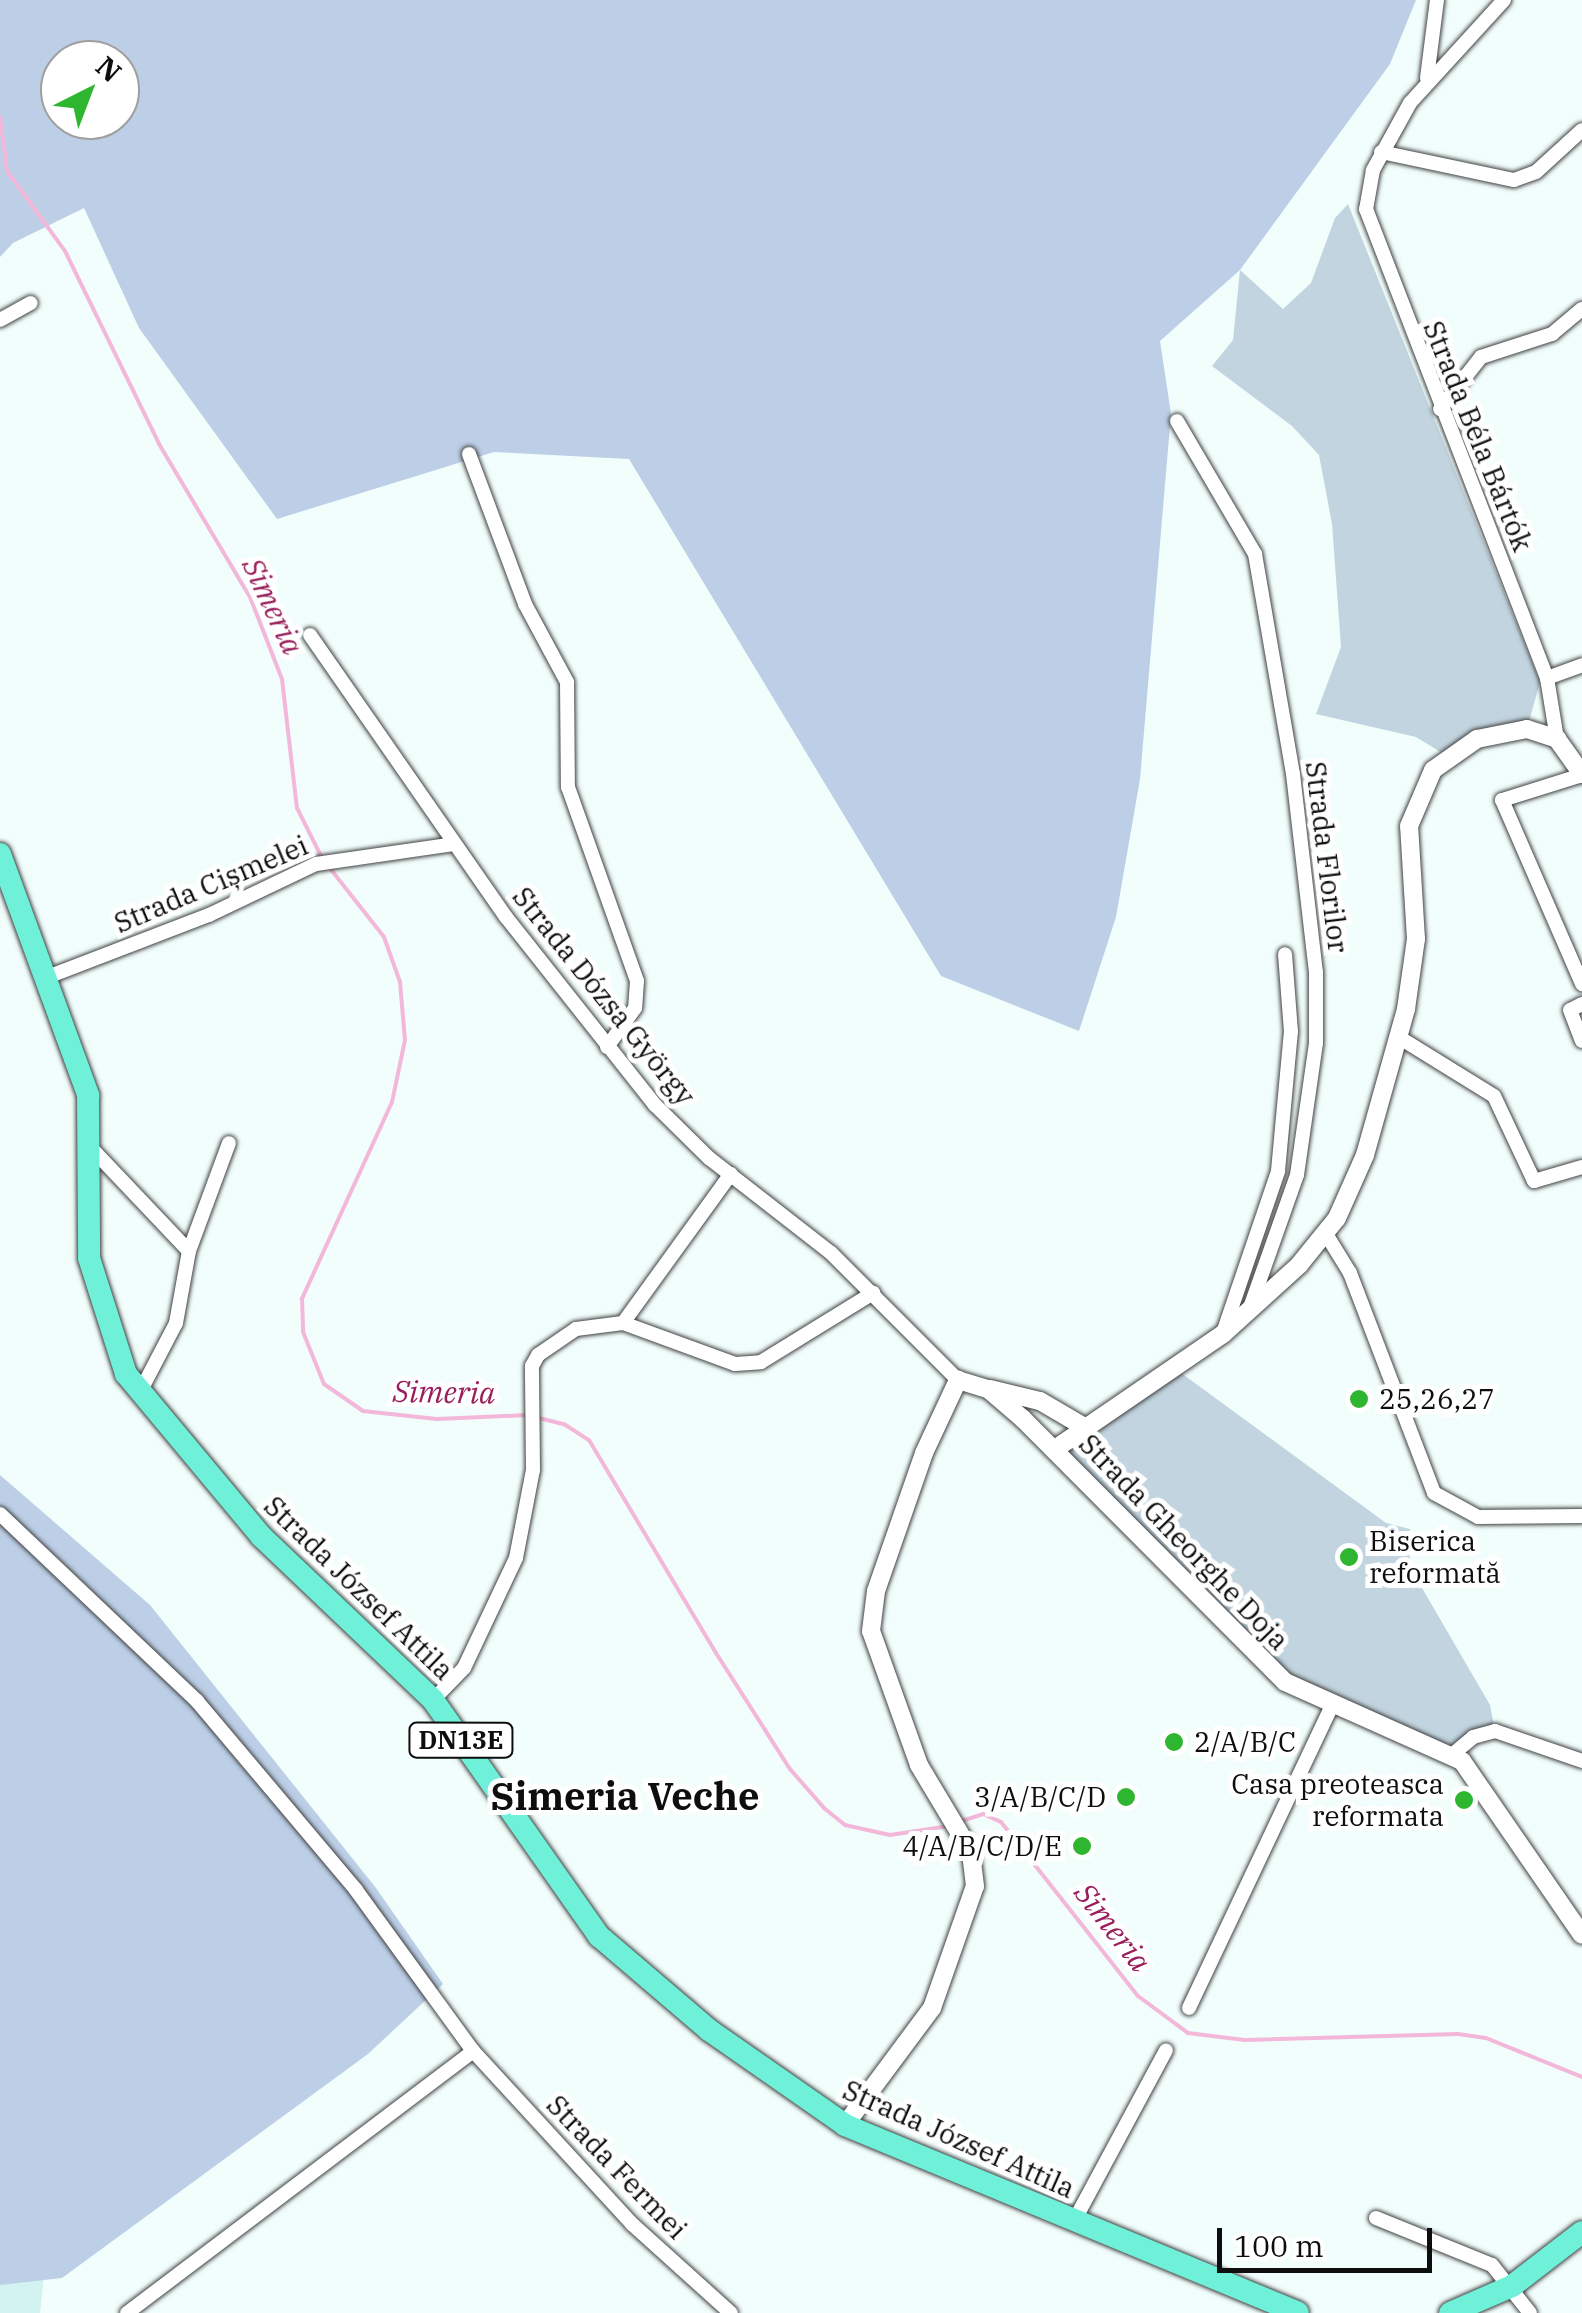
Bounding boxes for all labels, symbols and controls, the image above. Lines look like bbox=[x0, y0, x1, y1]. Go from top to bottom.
north arrow bbox=[40, 40, 140, 140]
text: N bbox=[88, 48, 130, 90]
street label: Strada Béla Bártók bbox=[1416, 316, 1540, 556]
water label: Simeria bbox=[235, 552, 311, 660]
street label: Strada Florilor bbox=[1299, 759, 1355, 955]
street label: Strada Cișmelei bbox=[109, 828, 313, 940]
street label: Strada Dózsa György bbox=[506, 880, 702, 1112]
water label: Simeria bbox=[392, 1373, 496, 1411]
place label: 25,26,27 bbox=[1379, 1382, 1495, 1416]
marker: 25,26,27 bbox=[1348, 1388, 1370, 1410]
street label: Strada Gheorghe Doja bbox=[1072, 1427, 1296, 1657]
street label: Strada József Attila bbox=[257, 1489, 461, 1687]
place label: Biserica reformată bbox=[1369, 1524, 1501, 1590]
marker: Biserica reformată bbox=[1338, 1546, 1360, 1568]
road number: DN13E bbox=[406, 1720, 516, 1760]
place label: 2/A/B/C bbox=[1194, 1725, 1296, 1759]
marker: 2/A/B/C bbox=[1163, 1731, 1185, 1753]
place label: Casa preoteasca reformata bbox=[1231, 1767, 1444, 1833]
district label: Simeria Veche bbox=[491, 1773, 759, 1819]
place label: 3/A/B/C/D bbox=[974, 1780, 1106, 1814]
marker: 3/A/B/C/D bbox=[1115, 1786, 1137, 1808]
marker: Casa preoteasca reformata bbox=[1453, 1789, 1475, 1811]
place label: 4/A/B/C/D/E bbox=[902, 1829, 1062, 1863]
marker: 4/A/B/C/D/E bbox=[1071, 1835, 1093, 1857]
water label: Simeria bbox=[1067, 1876, 1159, 1978]
street label: Strada József Attila bbox=[838, 2073, 1080, 2205]
street label: Strada Fermei bbox=[540, 2088, 694, 2246]
scale bar bbox=[1222, 2208, 1437, 2270]
text: 100 m bbox=[1234, 2226, 1324, 2265]

